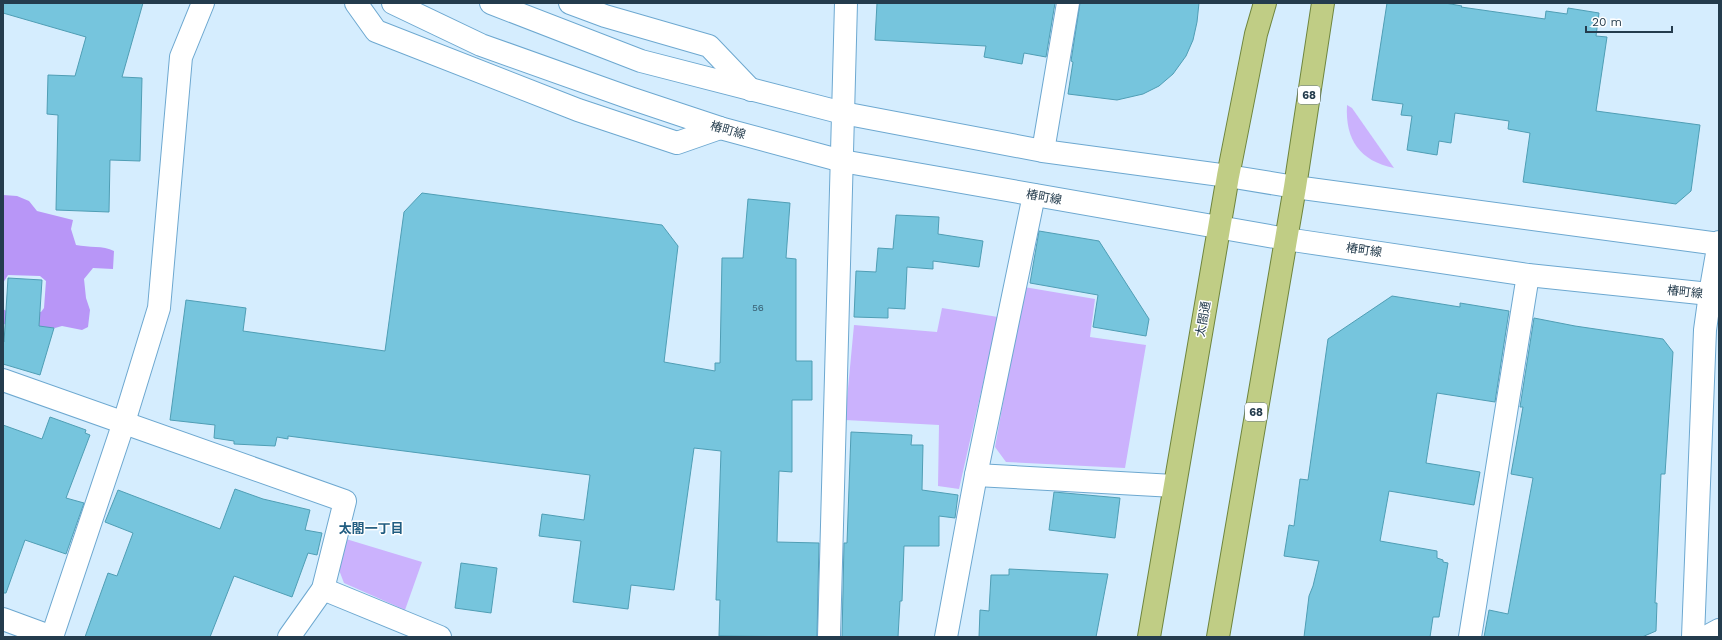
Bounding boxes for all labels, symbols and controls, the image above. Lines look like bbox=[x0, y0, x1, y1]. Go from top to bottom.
scale bar bbox=[1586, 8, 1672, 34]
text: 20 m bbox=[1592, 15, 1622, 29]
road number: 68 bbox=[1298, 86, 1320, 104]
street label: 椿町線 bbox=[709, 118, 747, 142]
street label: 椿町線 bbox=[1025, 187, 1063, 207]
street label: 椿町線 bbox=[1345, 241, 1383, 259]
street label: 椿町線 bbox=[1666, 283, 1704, 301]
street label: 太閤通 bbox=[1193, 300, 1213, 338]
house number: 56 bbox=[752, 302, 764, 313]
road number: 68 bbox=[1245, 403, 1267, 421]
district label: 太閤一丁目 bbox=[338, 521, 404, 536]

